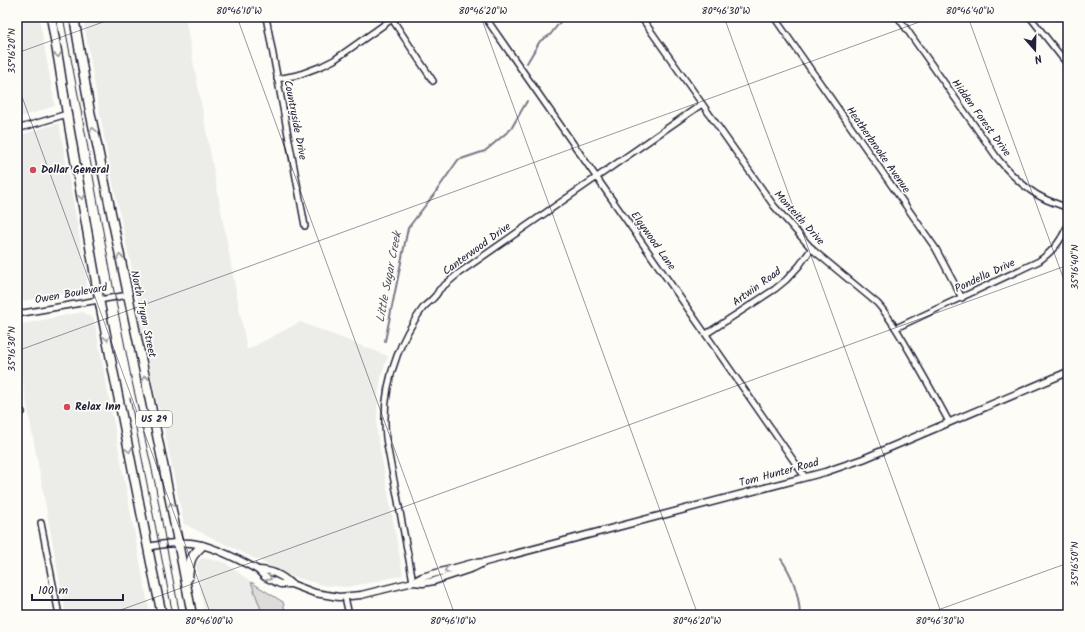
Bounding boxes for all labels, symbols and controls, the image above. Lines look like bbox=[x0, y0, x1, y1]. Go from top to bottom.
text: 80°46'10"W bbox=[216, 3, 262, 19]
text: 80°46'20"W bbox=[459, 3, 508, 19]
text: 80°46'30"W bbox=[702, 3, 751, 19]
text: 80°46'40"W bbox=[946, 3, 994, 19]
text: 35°16'20"N bbox=[4, 28, 20, 74]
north arrow bbox=[1015, 30, 1055, 70]
text: N bbox=[1032, 49, 1044, 68]
one-way arrow bbox=[53, 52, 62, 58]
street label: Hidden Forest Drive bbox=[947, 76, 1015, 160]
street label: Countryside Drive bbox=[278, 79, 312, 161]
street label: Heatherbrooke Avenue bbox=[841, 103, 915, 197]
one-way arrow bbox=[90, 126, 98, 133]
place label: Dollar General bbox=[41, 161, 109, 179]
marker: Dollar General bbox=[28, 165, 38, 175]
street label: Monteith Drive bbox=[769, 186, 829, 250]
one-way arrow bbox=[77, 194, 86, 200]
street label: Elgywood Lane bbox=[626, 208, 680, 274]
street label: Canterwood Drive bbox=[439, 218, 515, 280]
water label: Little Sugar Creek bbox=[371, 228, 408, 324]
text: 35°16'40"N bbox=[1067, 244, 1083, 290]
one-way arrow bbox=[116, 254, 125, 260]
street label: Pondella Drive bbox=[952, 254, 1018, 298]
street label: Artwin Road bbox=[729, 263, 786, 311]
street label: North Tryon Street bbox=[125, 269, 161, 360]
street label: Owen Boulevard bbox=[33, 279, 109, 309]
text: 35°16'30"N bbox=[4, 326, 20, 372]
one-way arrow bbox=[102, 335, 110, 341]
one-way arrow bbox=[141, 375, 150, 381]
place label: Relax Inn bbox=[75, 398, 121, 416]
marker: Relax Inn bbox=[62, 402, 72, 412]
road number: US 29 bbox=[136, 411, 172, 427]
one-way arrow bbox=[124, 447, 132, 453]
street label: Tom Hunter Road bbox=[737, 454, 821, 492]
one-way arrow bbox=[167, 502, 176, 508]
text: 35°16'50"N bbox=[1067, 541, 1083, 587]
one-way arrow bbox=[443, 565, 450, 574]
one-way arrow bbox=[265, 573, 272, 581]
scale bar bbox=[32, 576, 123, 602]
text: 100 m bbox=[38, 581, 69, 600]
text: 80°46'00"W bbox=[185, 613, 233, 629]
text: 80°46'10"W bbox=[430, 613, 476, 629]
text: 80°46'20"W bbox=[673, 613, 722, 629]
text: 80°46'30"W bbox=[916, 613, 965, 629]

